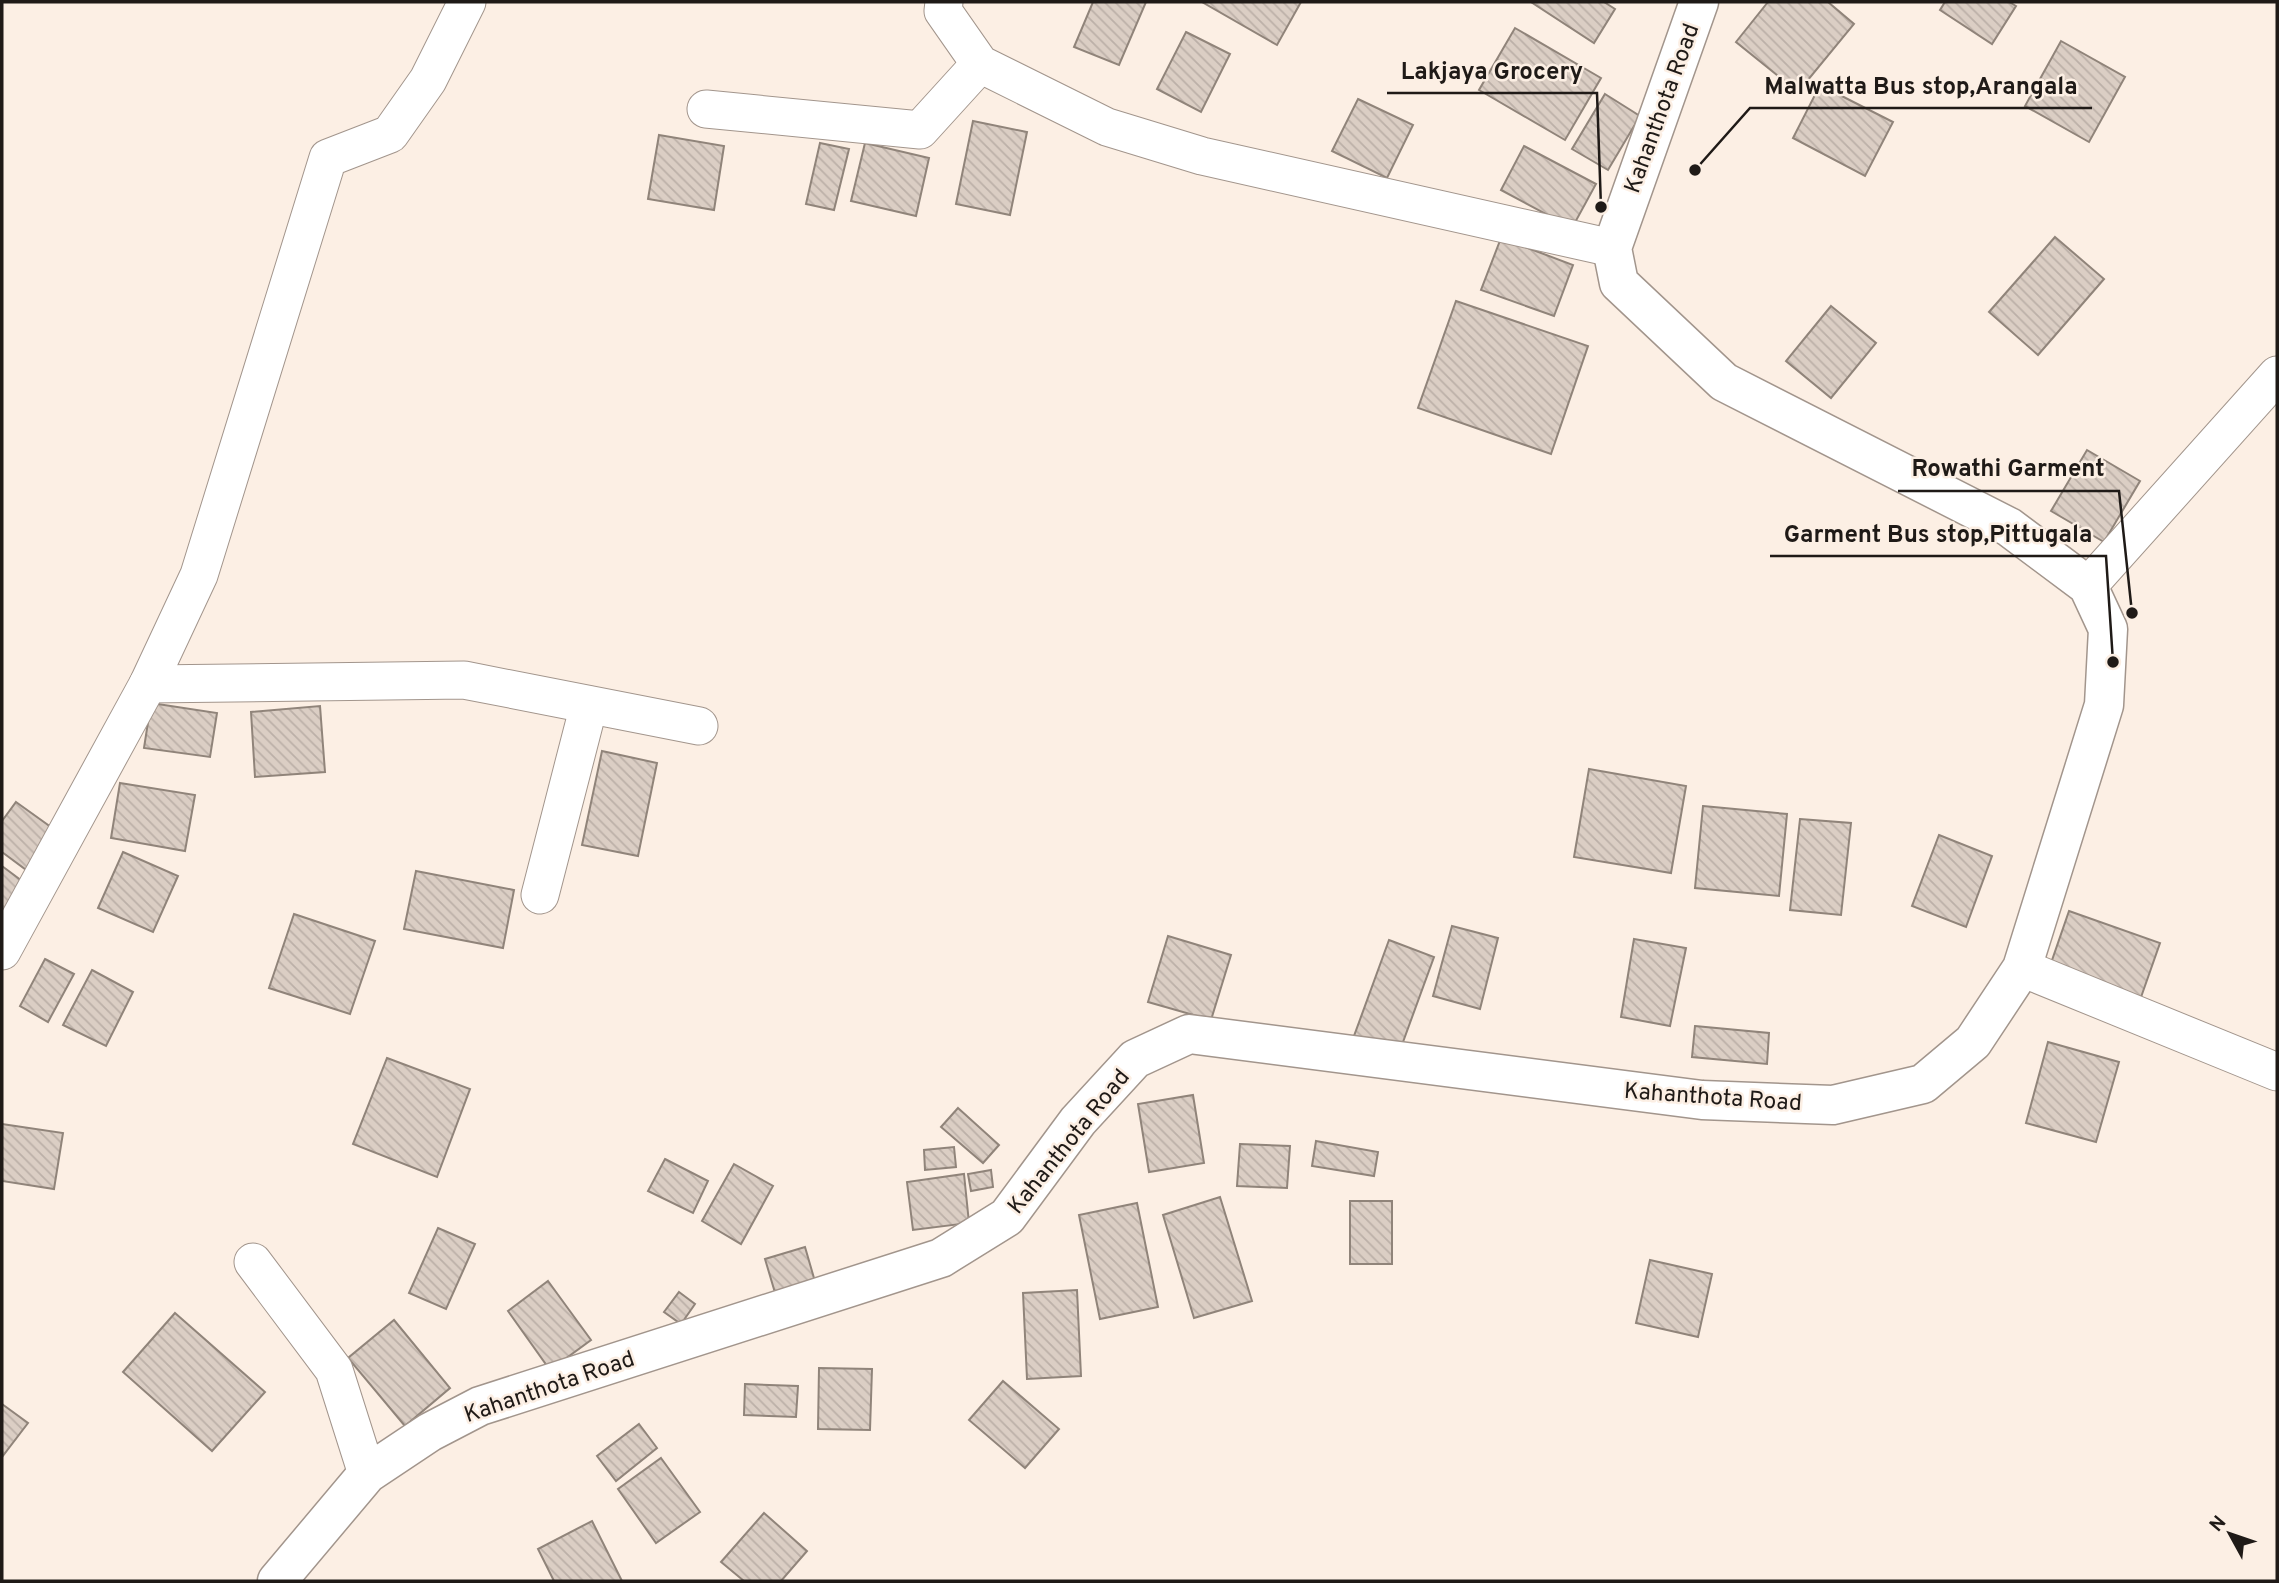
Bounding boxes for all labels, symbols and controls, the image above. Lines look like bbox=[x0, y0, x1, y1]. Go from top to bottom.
street label: Kahanthota Road bbox=[1619, 20, 1707, 198]
callout: Lakjaya Grocery bbox=[1387, 48, 1597, 93]
text: Lakjaya Grocery bbox=[1401, 58, 1583, 88]
callout: Malwatta Bus stop,Arangala bbox=[1750, 63, 2092, 108]
text: Malwatta Bus stop,Arangala bbox=[1764, 73, 2078, 103]
callout: Rowathi Garment bbox=[1898, 446, 2119, 491]
text: Rowathi Garment bbox=[1911, 455, 2105, 485]
callout: Garment Bus stop,Pittugala bbox=[1770, 511, 2106, 556]
text: Garment Bus stop,Pittugala bbox=[1784, 521, 2092, 551]
street label: Kahanthota Road bbox=[1003, 1064, 1137, 1221]
street label: Kahanthota Road bbox=[1623, 1078, 1803, 1119]
street label: Kahanthota Road bbox=[461, 1346, 639, 1431]
north arrow bbox=[2195, 1499, 2265, 1569]
text: N bbox=[2205, 1511, 2232, 1537]

